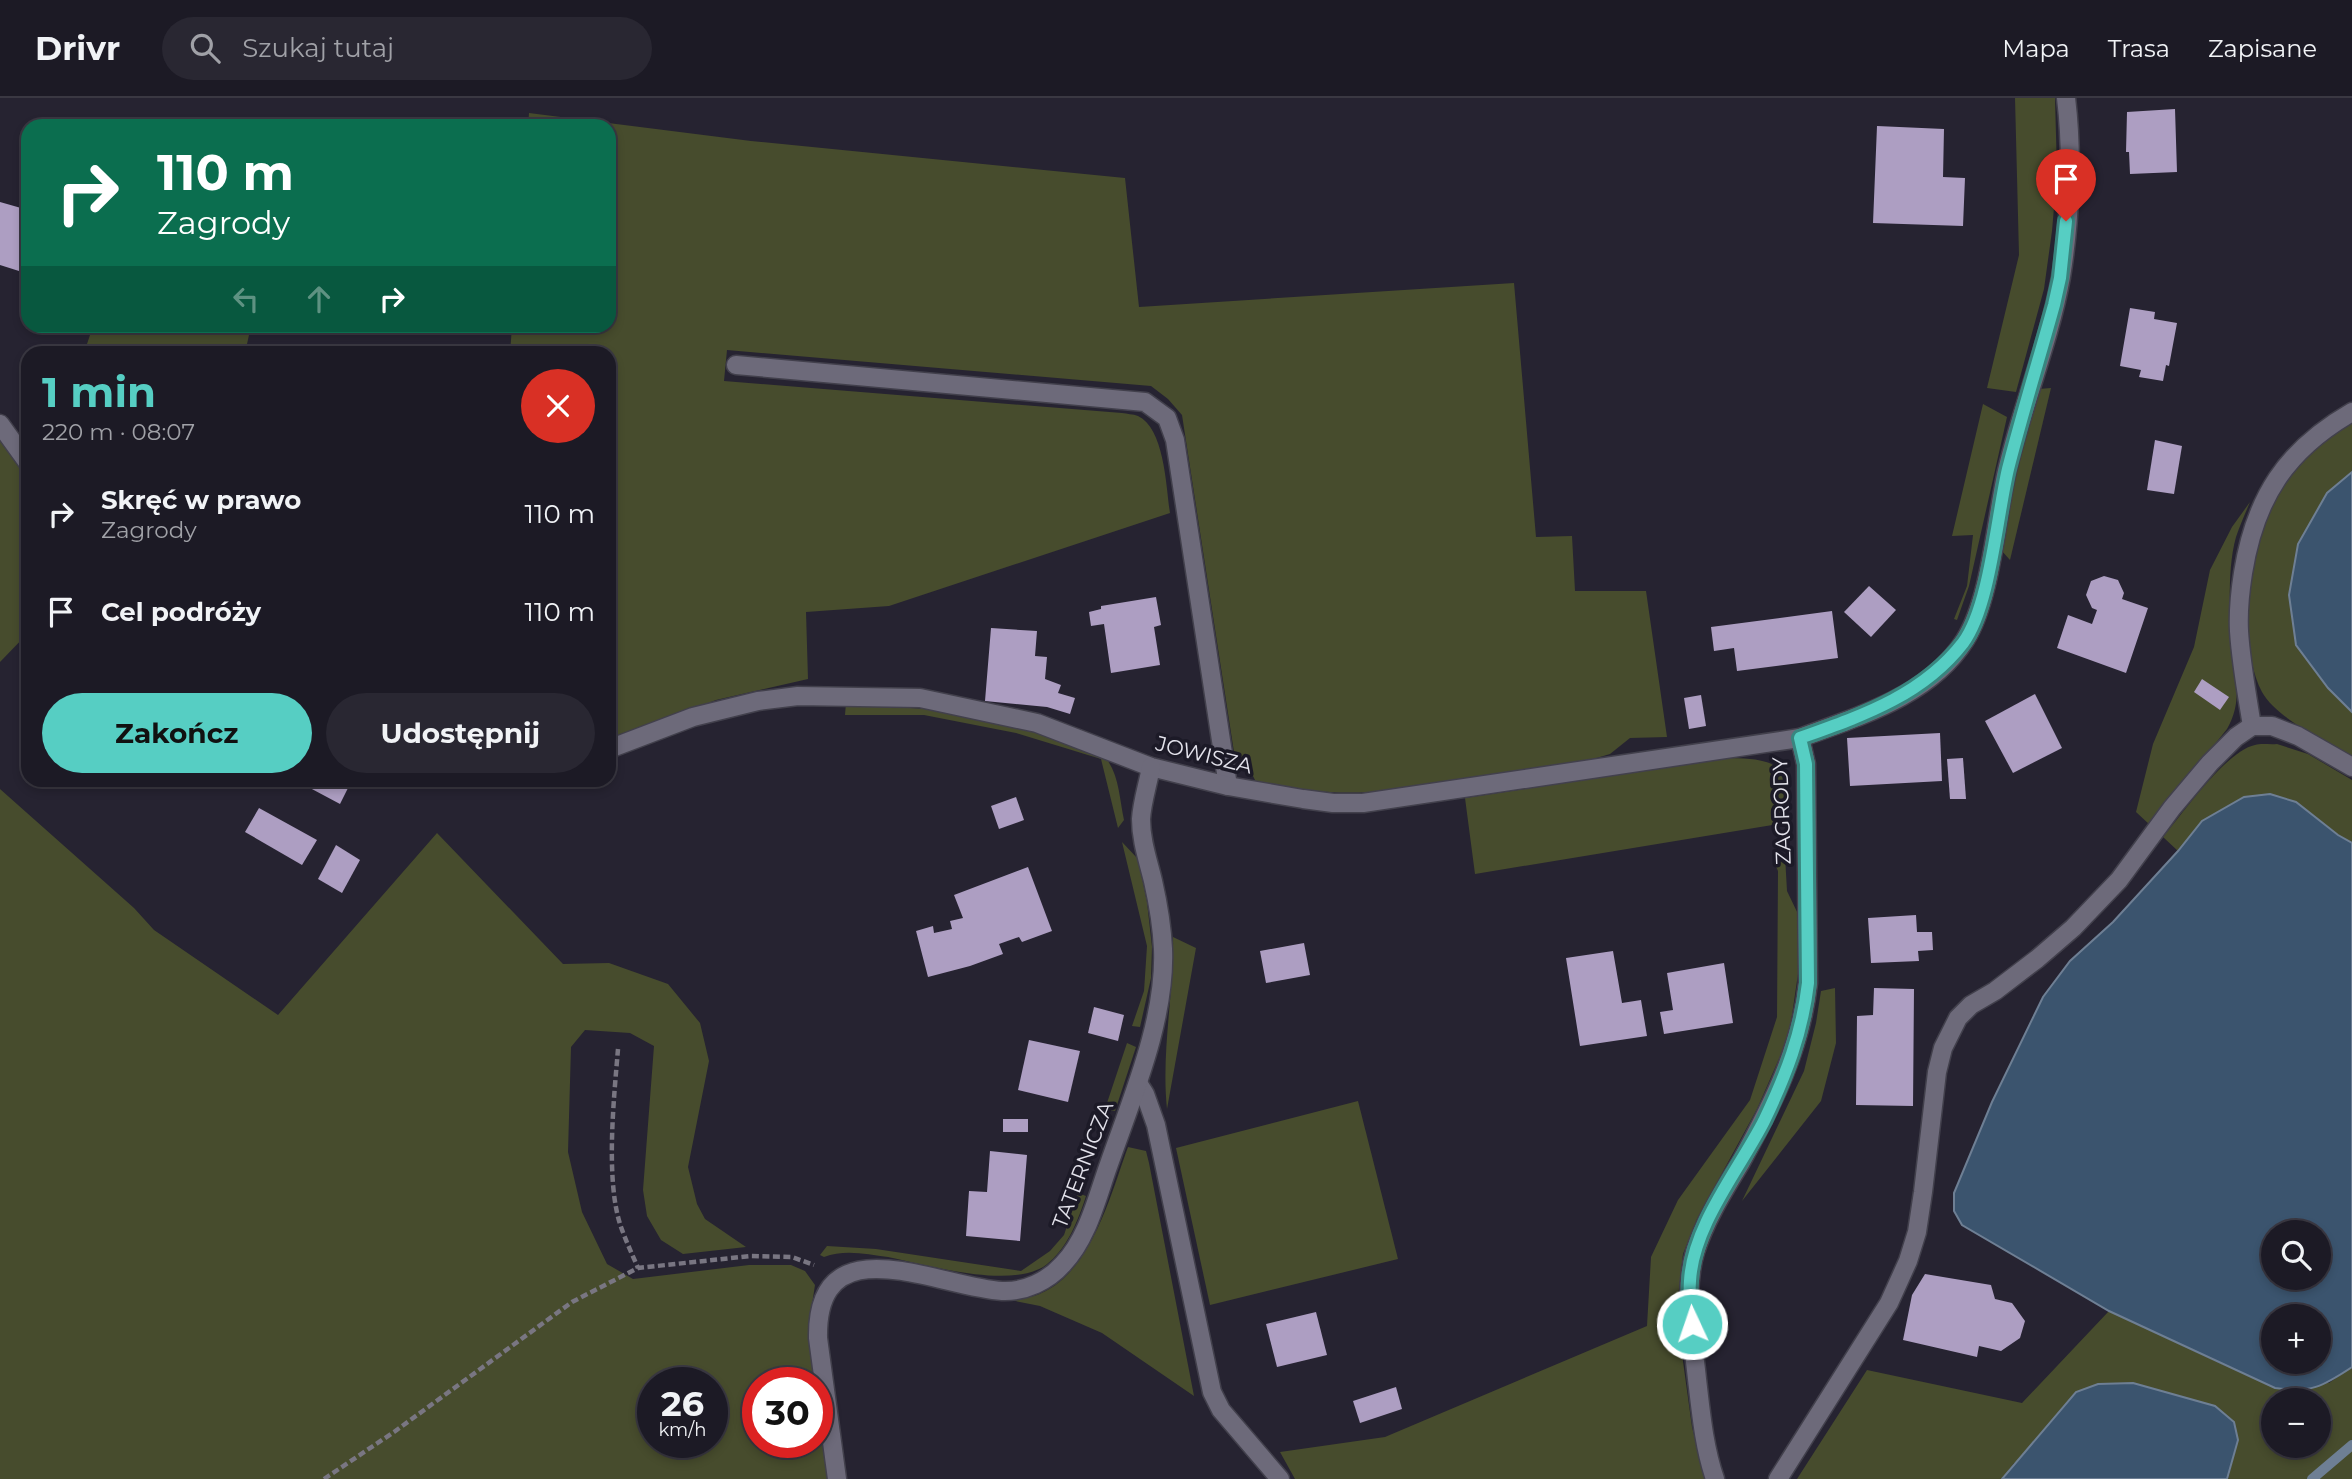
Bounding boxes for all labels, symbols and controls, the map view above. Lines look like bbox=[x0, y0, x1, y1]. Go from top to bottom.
search box bbox=[162, 17, 652, 80]
text: Drivr bbox=[35, 28, 120, 68]
icon: search bbox=[186, 29, 224, 67]
text: Szukaj tutaj bbox=[242, 32, 394, 64]
text: Mapa bbox=[2002, 34, 2070, 63]
text: Trasa bbox=[2108, 34, 2170, 63]
text: Zapisane bbox=[2208, 34, 2317, 63]
text: 110 m bbox=[157, 143, 294, 202]
icon: right bbox=[42, 147, 133, 238]
pin bbox=[2036, 149, 2096, 221]
icon: arrive bbox=[2047, 160, 2085, 198]
text: Zagrody bbox=[157, 203, 290, 242]
icon: left bbox=[227, 280, 265, 318]
icon: ahead bbox=[300, 280, 338, 318]
icon: right bbox=[373, 280, 411, 318]
text: 1 min bbox=[42, 366, 156, 418]
button: close bbox=[521, 369, 595, 443]
text: 220 m · 08:07 bbox=[42, 418, 195, 446]
text: Skręć w prawo bbox=[101, 484, 301, 516]
icon: right bbox=[42, 495, 80, 533]
text: 110 m bbox=[525, 498, 595, 530]
text: Zagrody bbox=[101, 516, 197, 544]
icon: arrive bbox=[42, 593, 80, 631]
text: Cel podróży bbox=[101, 596, 261, 628]
text: 110 m bbox=[525, 596, 595, 628]
button: Zakończ bbox=[42, 693, 312, 773]
button: Udostępnij bbox=[326, 693, 595, 773]
street label: JOWISZA bbox=[1152, 730, 1256, 779]
street label: ZAGRODY bbox=[1767, 756, 1796, 865]
street label: TATERNICZA bbox=[1047, 1097, 1119, 1232]
map controls bbox=[2261, 1220, 2331, 1458]
button: search bbox=[2261, 1220, 2331, 1290]
position arrow bbox=[1655, 1287, 1729, 1361]
button: + bbox=[2261, 1304, 2331, 1374]
speed limit sign: 30 bbox=[742, 1367, 833, 1458]
text: 26 bbox=[661, 1382, 704, 1425]
button: − bbox=[2261, 1388, 2331, 1458]
text: km/h bbox=[658, 1419, 707, 1441]

